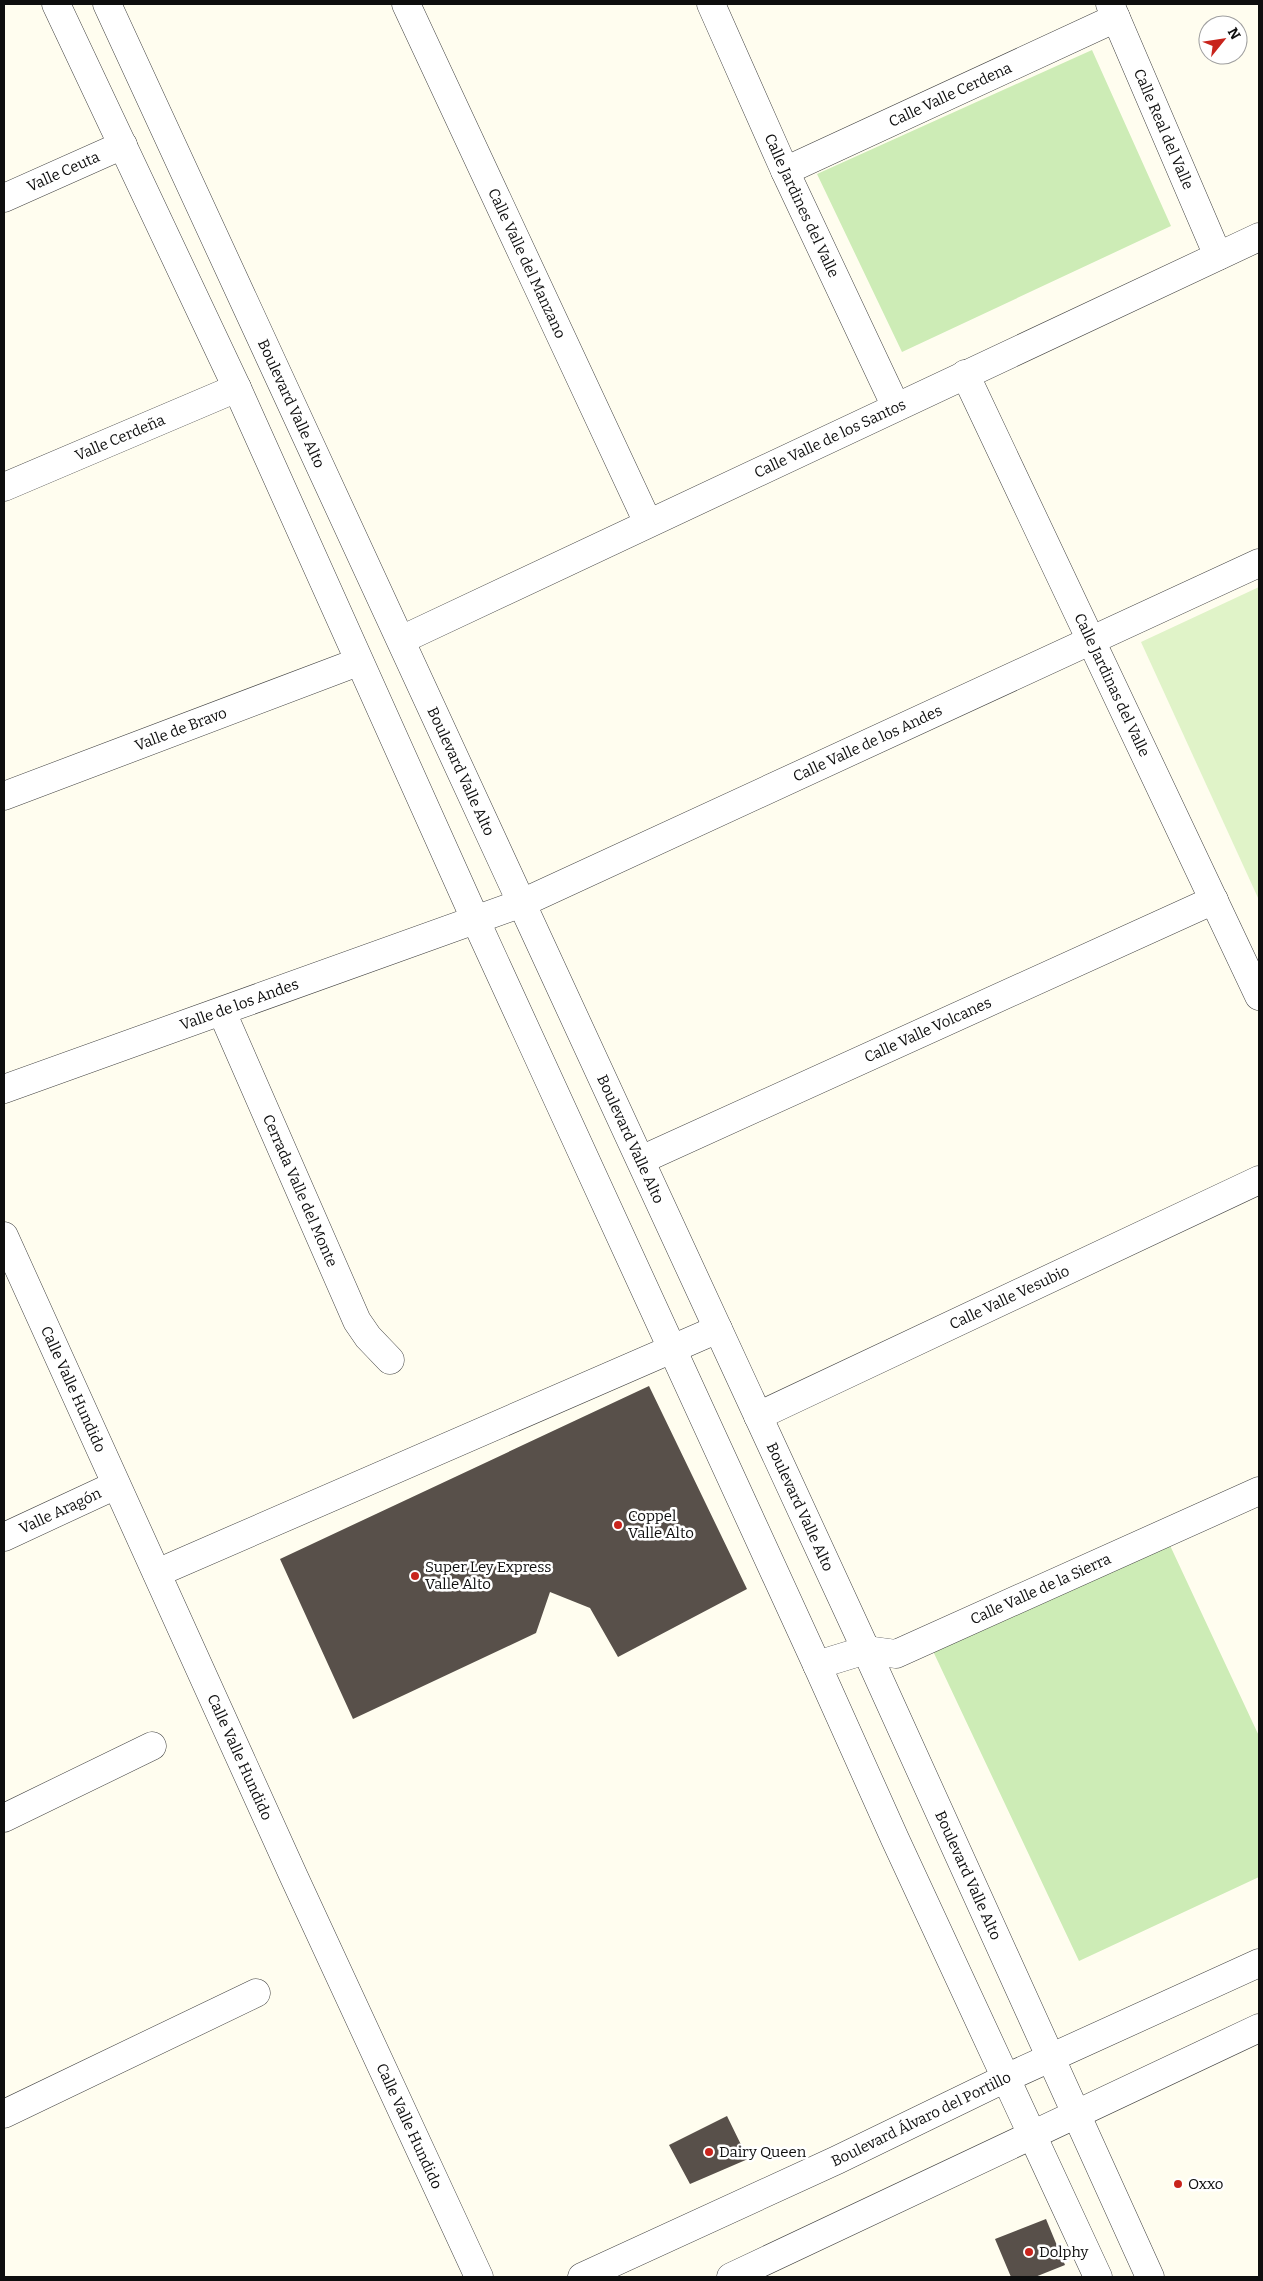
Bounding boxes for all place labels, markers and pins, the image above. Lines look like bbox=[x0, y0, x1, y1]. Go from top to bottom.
place label: Coppel Valle Alto bbox=[628, 1507, 694, 1542]
marker: Coppel Valle Alto bbox=[612, 1519, 624, 1531]
place label: Super Ley Express Valle Alto bbox=[425, 1558, 551, 1593]
marker: Super Ley Express Valle Alto bbox=[409, 1570, 421, 1582]
place label: Dairy Queen bbox=[719, 2143, 807, 2161]
marker: Dairy Queen bbox=[703, 2146, 715, 2158]
place label: Oxxo bbox=[1188, 2175, 1223, 2193]
marker: Oxxo bbox=[1172, 2178, 1184, 2190]
place label: Dolphy bbox=[1039, 2243, 1088, 2261]
marker: Dolphy bbox=[1023, 2246, 1035, 2258]

